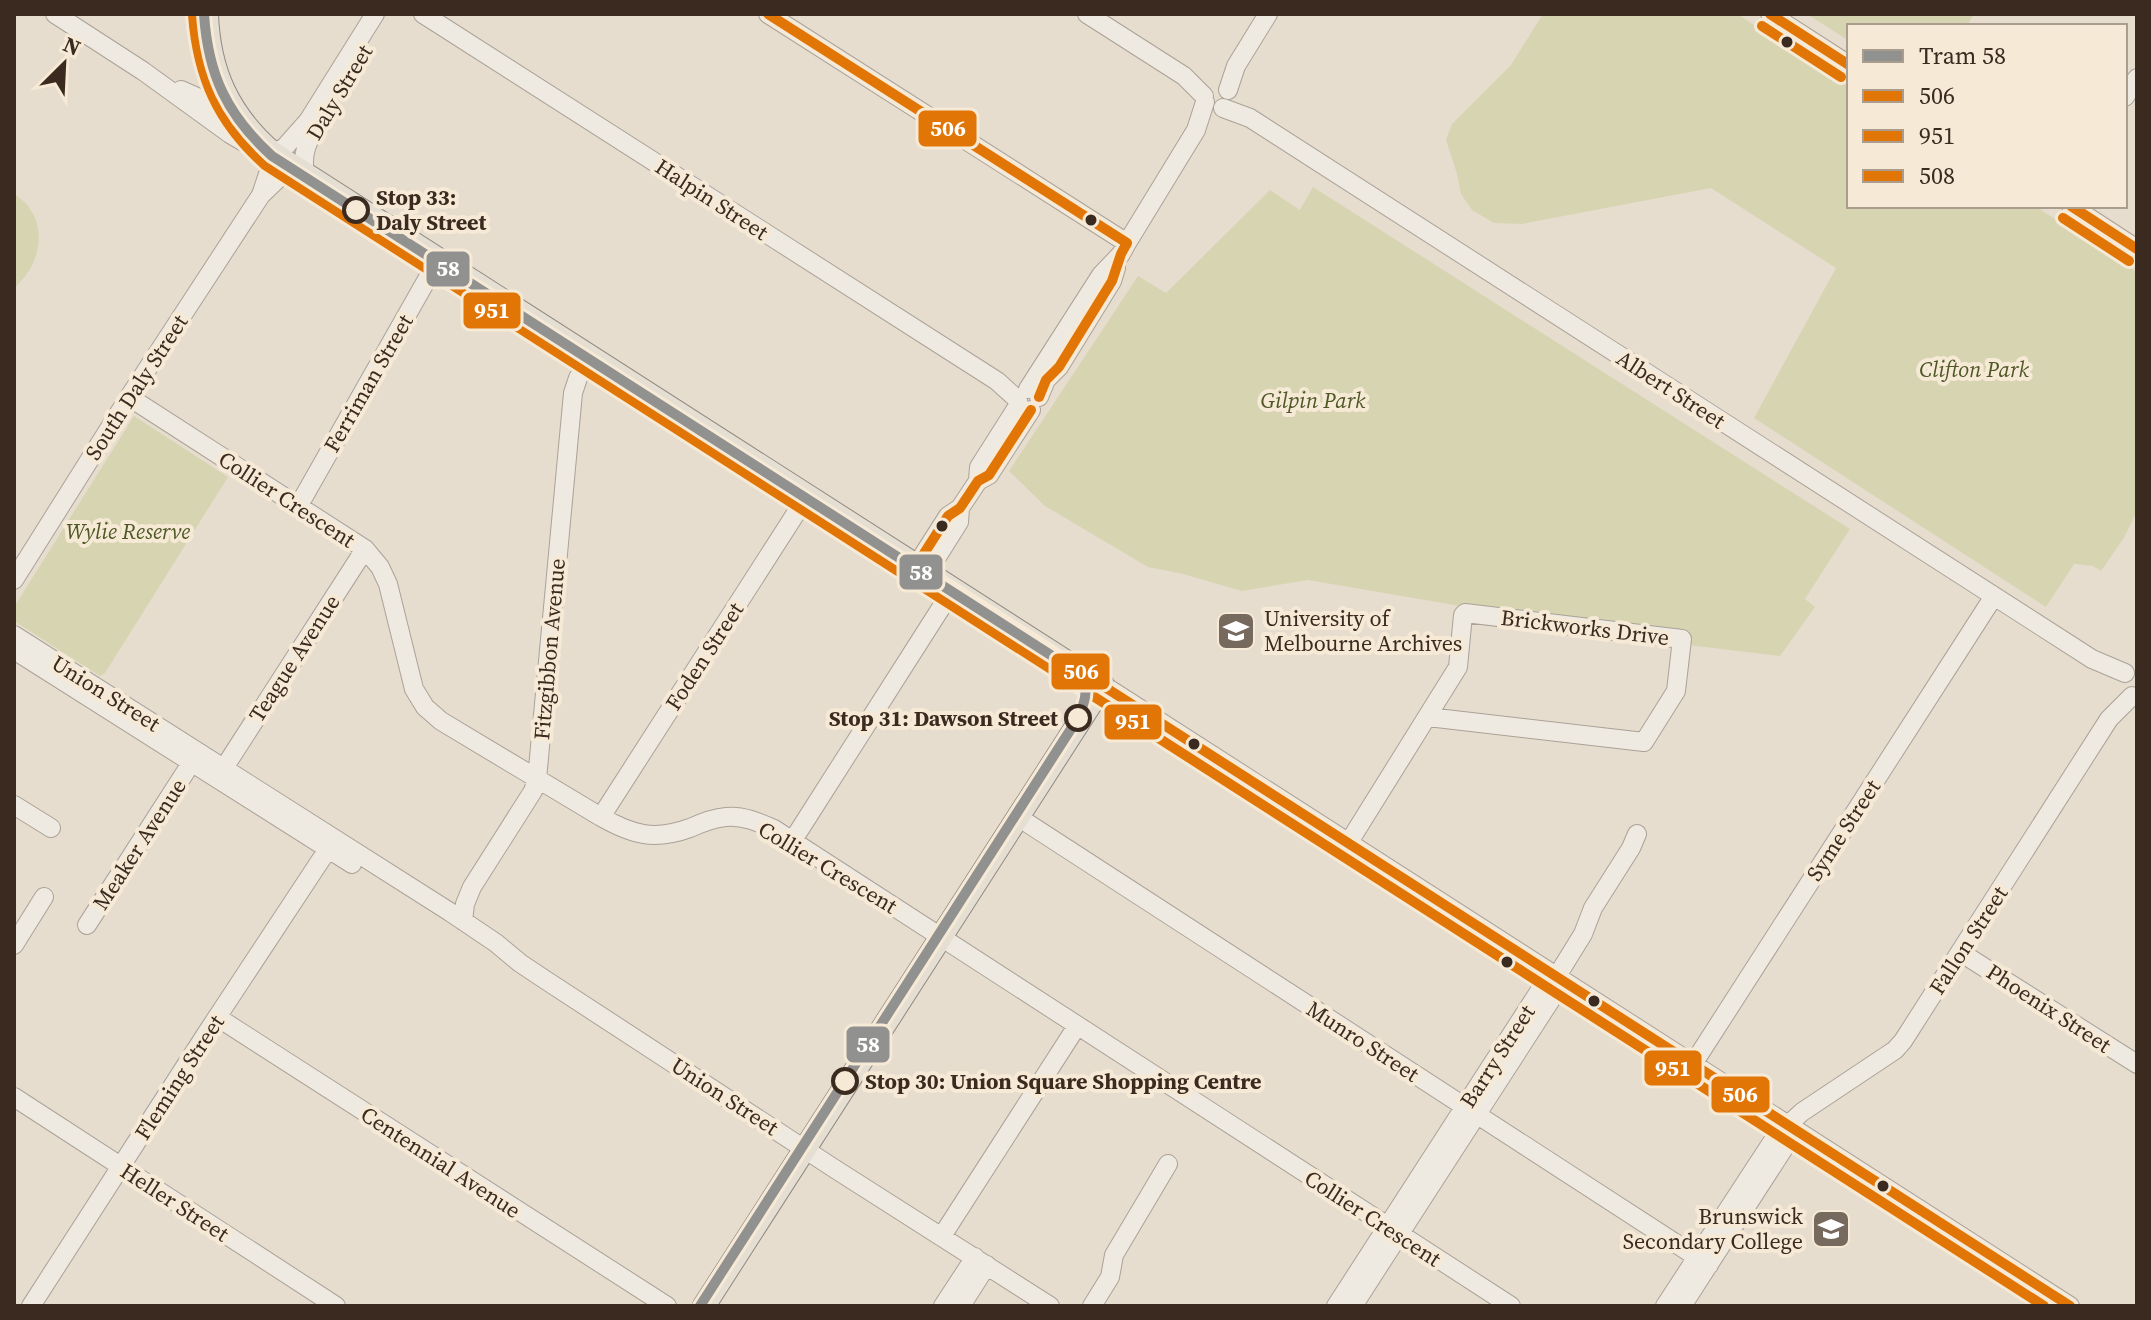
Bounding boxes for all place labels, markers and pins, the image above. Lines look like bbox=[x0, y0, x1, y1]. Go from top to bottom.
unlabelled marker bbox=[1779, 34, 1795, 50]
place label: Stop 33: Daly Street bbox=[376, 182, 488, 237]
marker: Stop 33: Daly Street bbox=[343, 197, 369, 223]
unlabelled marker bbox=[1083, 212, 1099, 228]
unlabelled marker bbox=[934, 518, 950, 534]
place label: University of Melbourne Archives bbox=[1264, 603, 1462, 658]
school or university icon: University of Melbourne Archives bbox=[1215, 610, 1257, 652]
place label: Stop 31: Dawson Street bbox=[829, 703, 1059, 733]
marker: Stop 31: Dawson Street bbox=[1065, 705, 1091, 731]
unlabelled marker bbox=[1186, 736, 1202, 752]
unlabelled marker bbox=[1499, 954, 1515, 970]
unlabelled marker bbox=[1586, 993, 1602, 1009]
place label: Stop 30: Union Square Shopping Centre bbox=[865, 1066, 1262, 1096]
marker: Stop 30: Union Square Shopping Centre bbox=[832, 1068, 858, 1094]
unlabelled marker bbox=[1875, 1178, 1891, 1194]
place label: Brunswick Secondary College bbox=[1623, 1201, 1804, 1256]
school or university icon: Brunswick Secondary College bbox=[1810, 1208, 1852, 1250]

